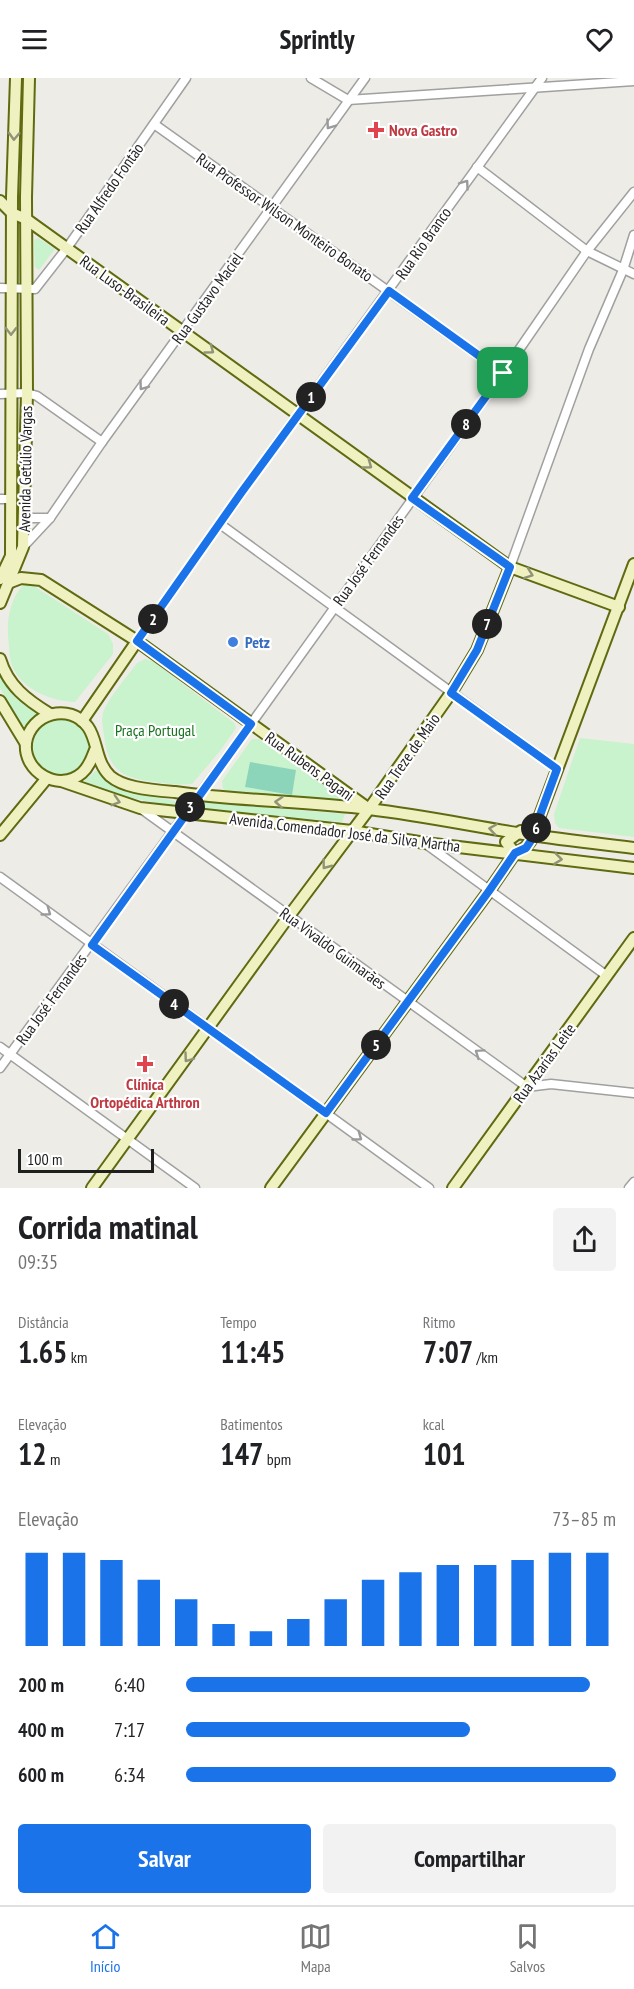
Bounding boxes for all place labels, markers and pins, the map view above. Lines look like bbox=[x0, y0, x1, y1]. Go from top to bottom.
place label: Nova Gastro bbox=[389, 120, 457, 140]
marker: Nova Gastro bbox=[367, 121, 385, 139]
pin bbox=[477, 347, 528, 398]
pin: 1 bbox=[296, 382, 326, 412]
pin: 8 bbox=[451, 409, 481, 439]
pin: 2 bbox=[138, 604, 168, 634]
pin: 7 bbox=[472, 609, 502, 639]
place label: Petz bbox=[245, 632, 270, 652]
marker: Petz bbox=[226, 635, 240, 649]
pin: 3 bbox=[175, 792, 205, 822]
pin: 6 bbox=[521, 813, 551, 843]
pin: 4 bbox=[159, 989, 189, 1019]
pin: 5 bbox=[361, 1030, 391, 1060]
marker: Clínica Ortopédica Arthron bbox=[136, 1055, 154, 1073]
place label: Clínica Ortopédica Arthron bbox=[90, 1074, 200, 1112]

